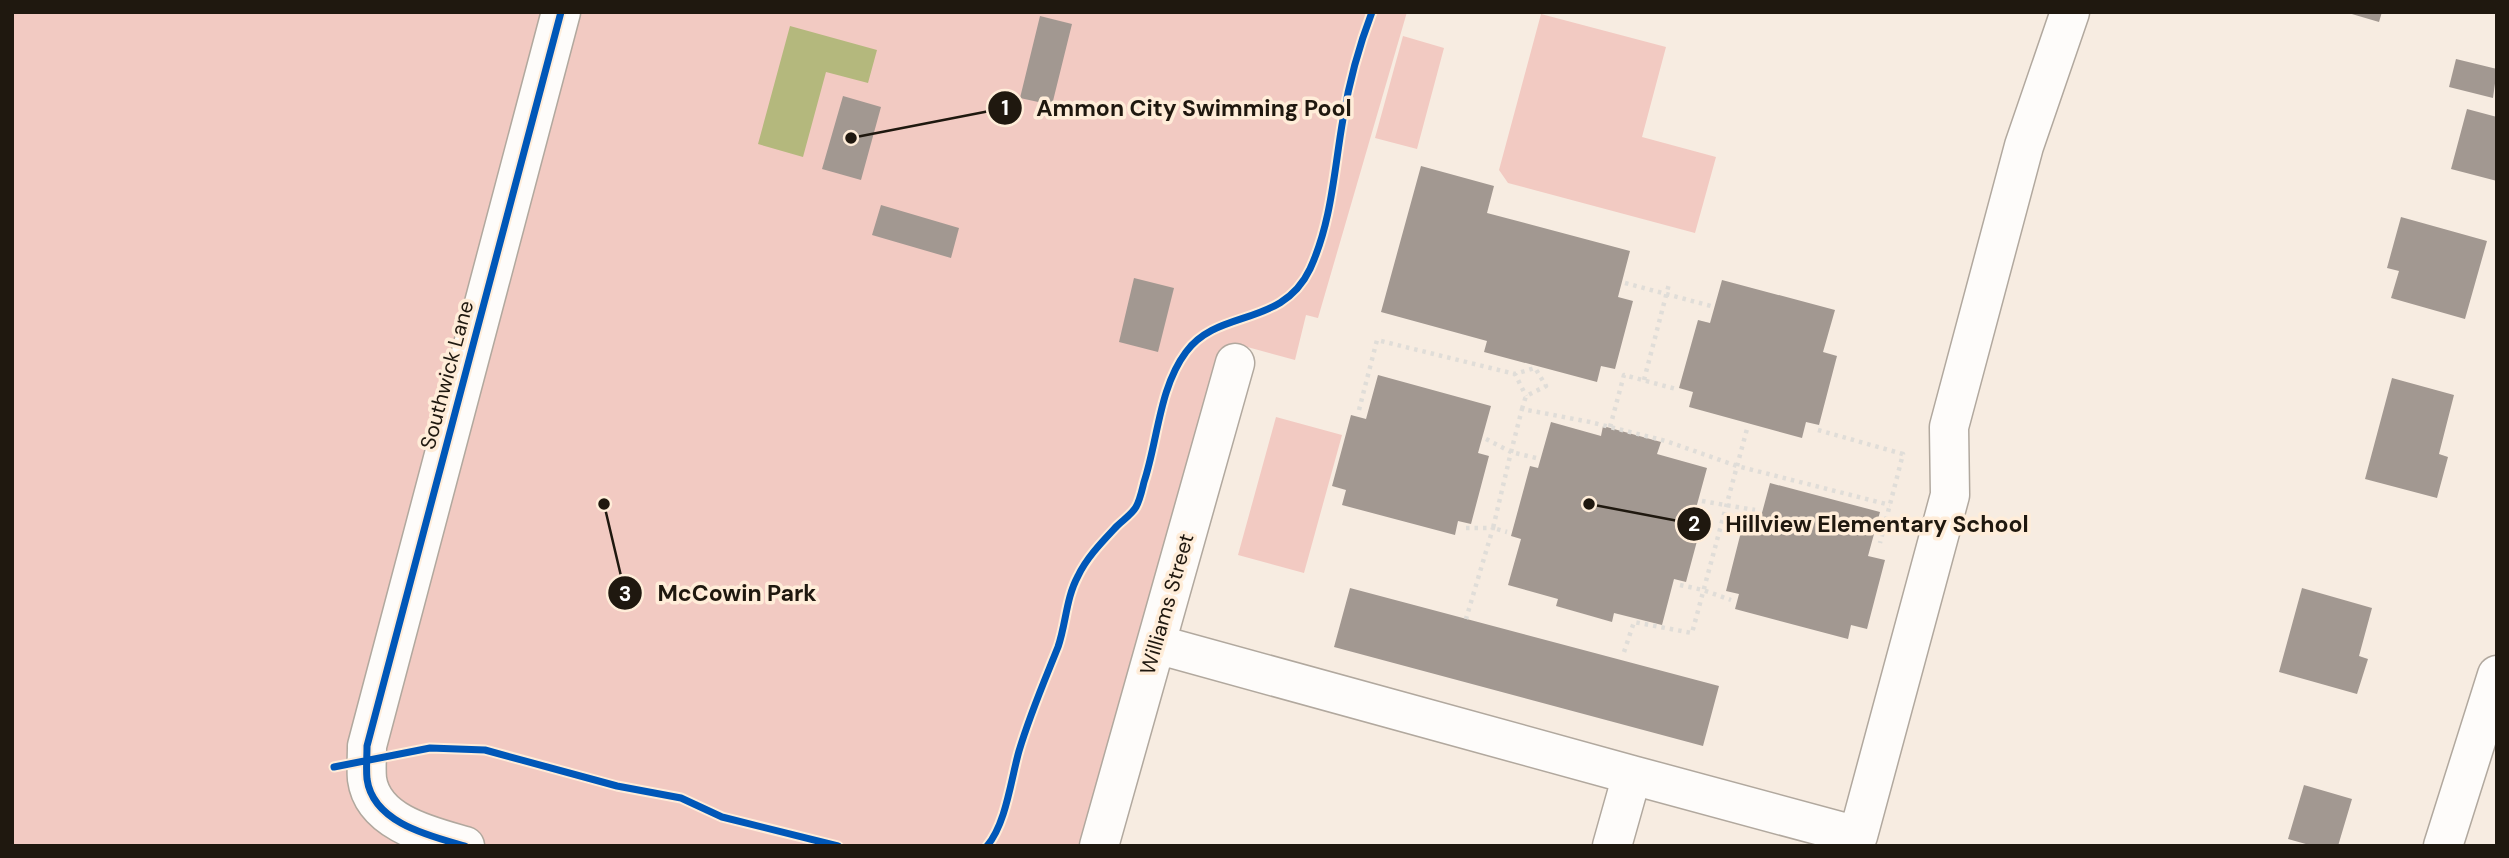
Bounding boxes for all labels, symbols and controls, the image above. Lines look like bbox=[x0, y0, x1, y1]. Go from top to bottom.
callout: Ammon City Swimming Pool bbox=[988, 86, 1366, 130]
text: Ammon City Swimming Pool bbox=[1036, 93, 1352, 123]
text: 1 bbox=[1001, 94, 1009, 122]
street label: Southwick Lane bbox=[414, 298, 480, 452]
callout: Hillview Elementary School bbox=[1677, 502, 2043, 546]
text: Hillview Elementary School bbox=[1725, 509, 2029, 539]
text: 2 bbox=[1688, 510, 1700, 538]
street label: Williams Street bbox=[1133, 530, 1201, 678]
callout: McCowin Park bbox=[608, 571, 830, 615]
text: McCowin Park bbox=[657, 578, 817, 608]
text: 3 bbox=[619, 580, 631, 608]

